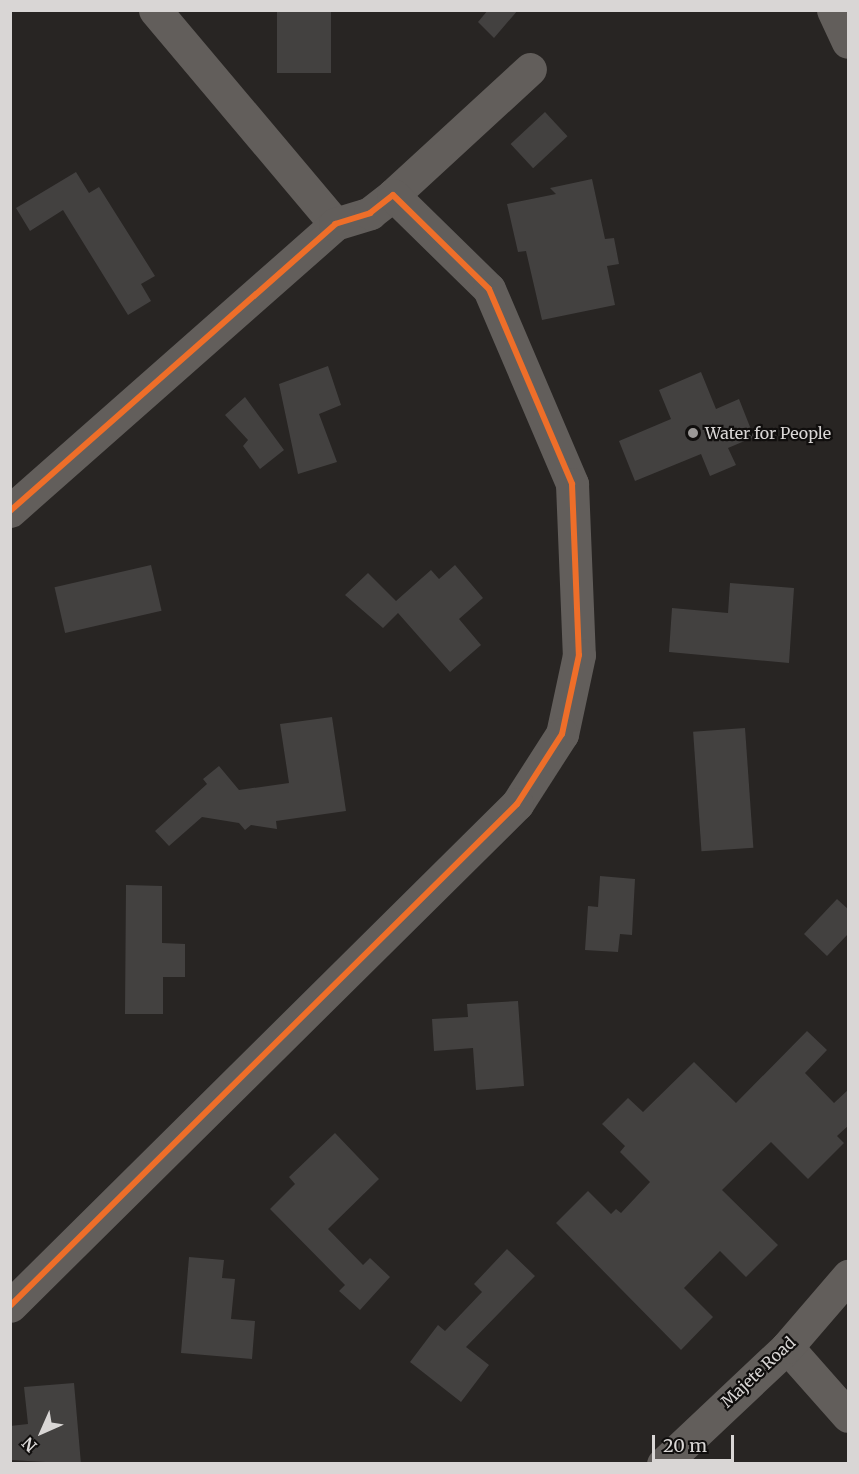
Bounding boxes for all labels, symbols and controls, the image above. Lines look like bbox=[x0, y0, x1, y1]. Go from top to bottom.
place label: Water for People bbox=[705, 423, 831, 443]
marker: Water for People bbox=[686, 426, 700, 440]
street label: Majete Road bbox=[717, 1333, 799, 1411]
north arrow bbox=[12, 1402, 72, 1462]
scale bar bbox=[655, 1423, 738, 1461]
text: N bbox=[18, 1433, 41, 1456]
text: 20 m bbox=[663, 1434, 707, 1457]

